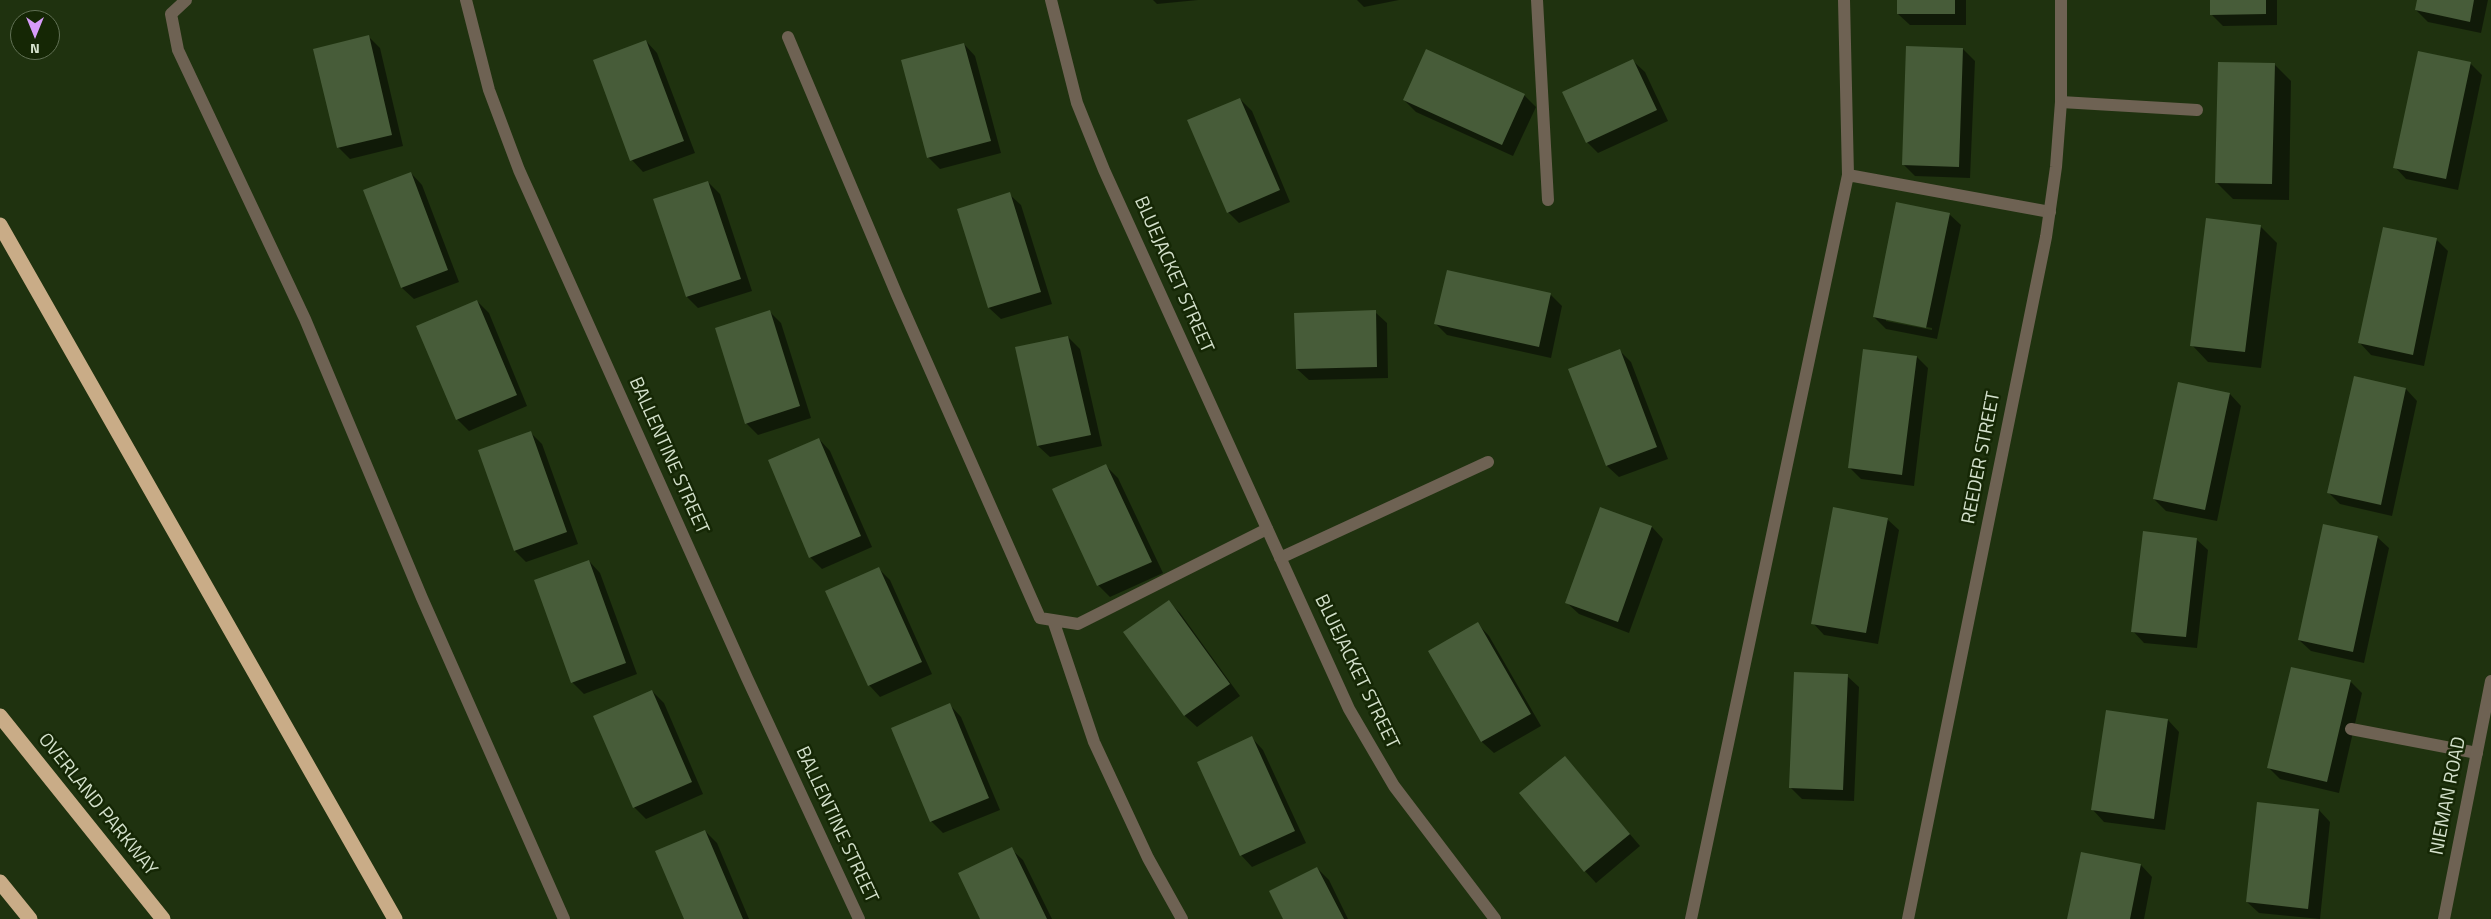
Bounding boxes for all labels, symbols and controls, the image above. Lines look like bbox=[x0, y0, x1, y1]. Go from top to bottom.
north arrow bbox=[10, 10, 60, 60]
text: N bbox=[30, 39, 40, 60]
street label: BLUEJACKET STREET bbox=[1128, 193, 1218, 357]
street label: BALLENTINE STREET bbox=[623, 374, 713, 538]
street label: REEDER STREET bbox=[1958, 390, 2006, 526]
street label: BLUEJACKET STREET bbox=[1309, 591, 1403, 753]
street label: OVERLAND PARKWAY bbox=[32, 729, 162, 881]
street label: NIEMAN ROAD bbox=[2426, 735, 2472, 857]
street label: BALLENTINE STREET bbox=[790, 743, 882, 907]

